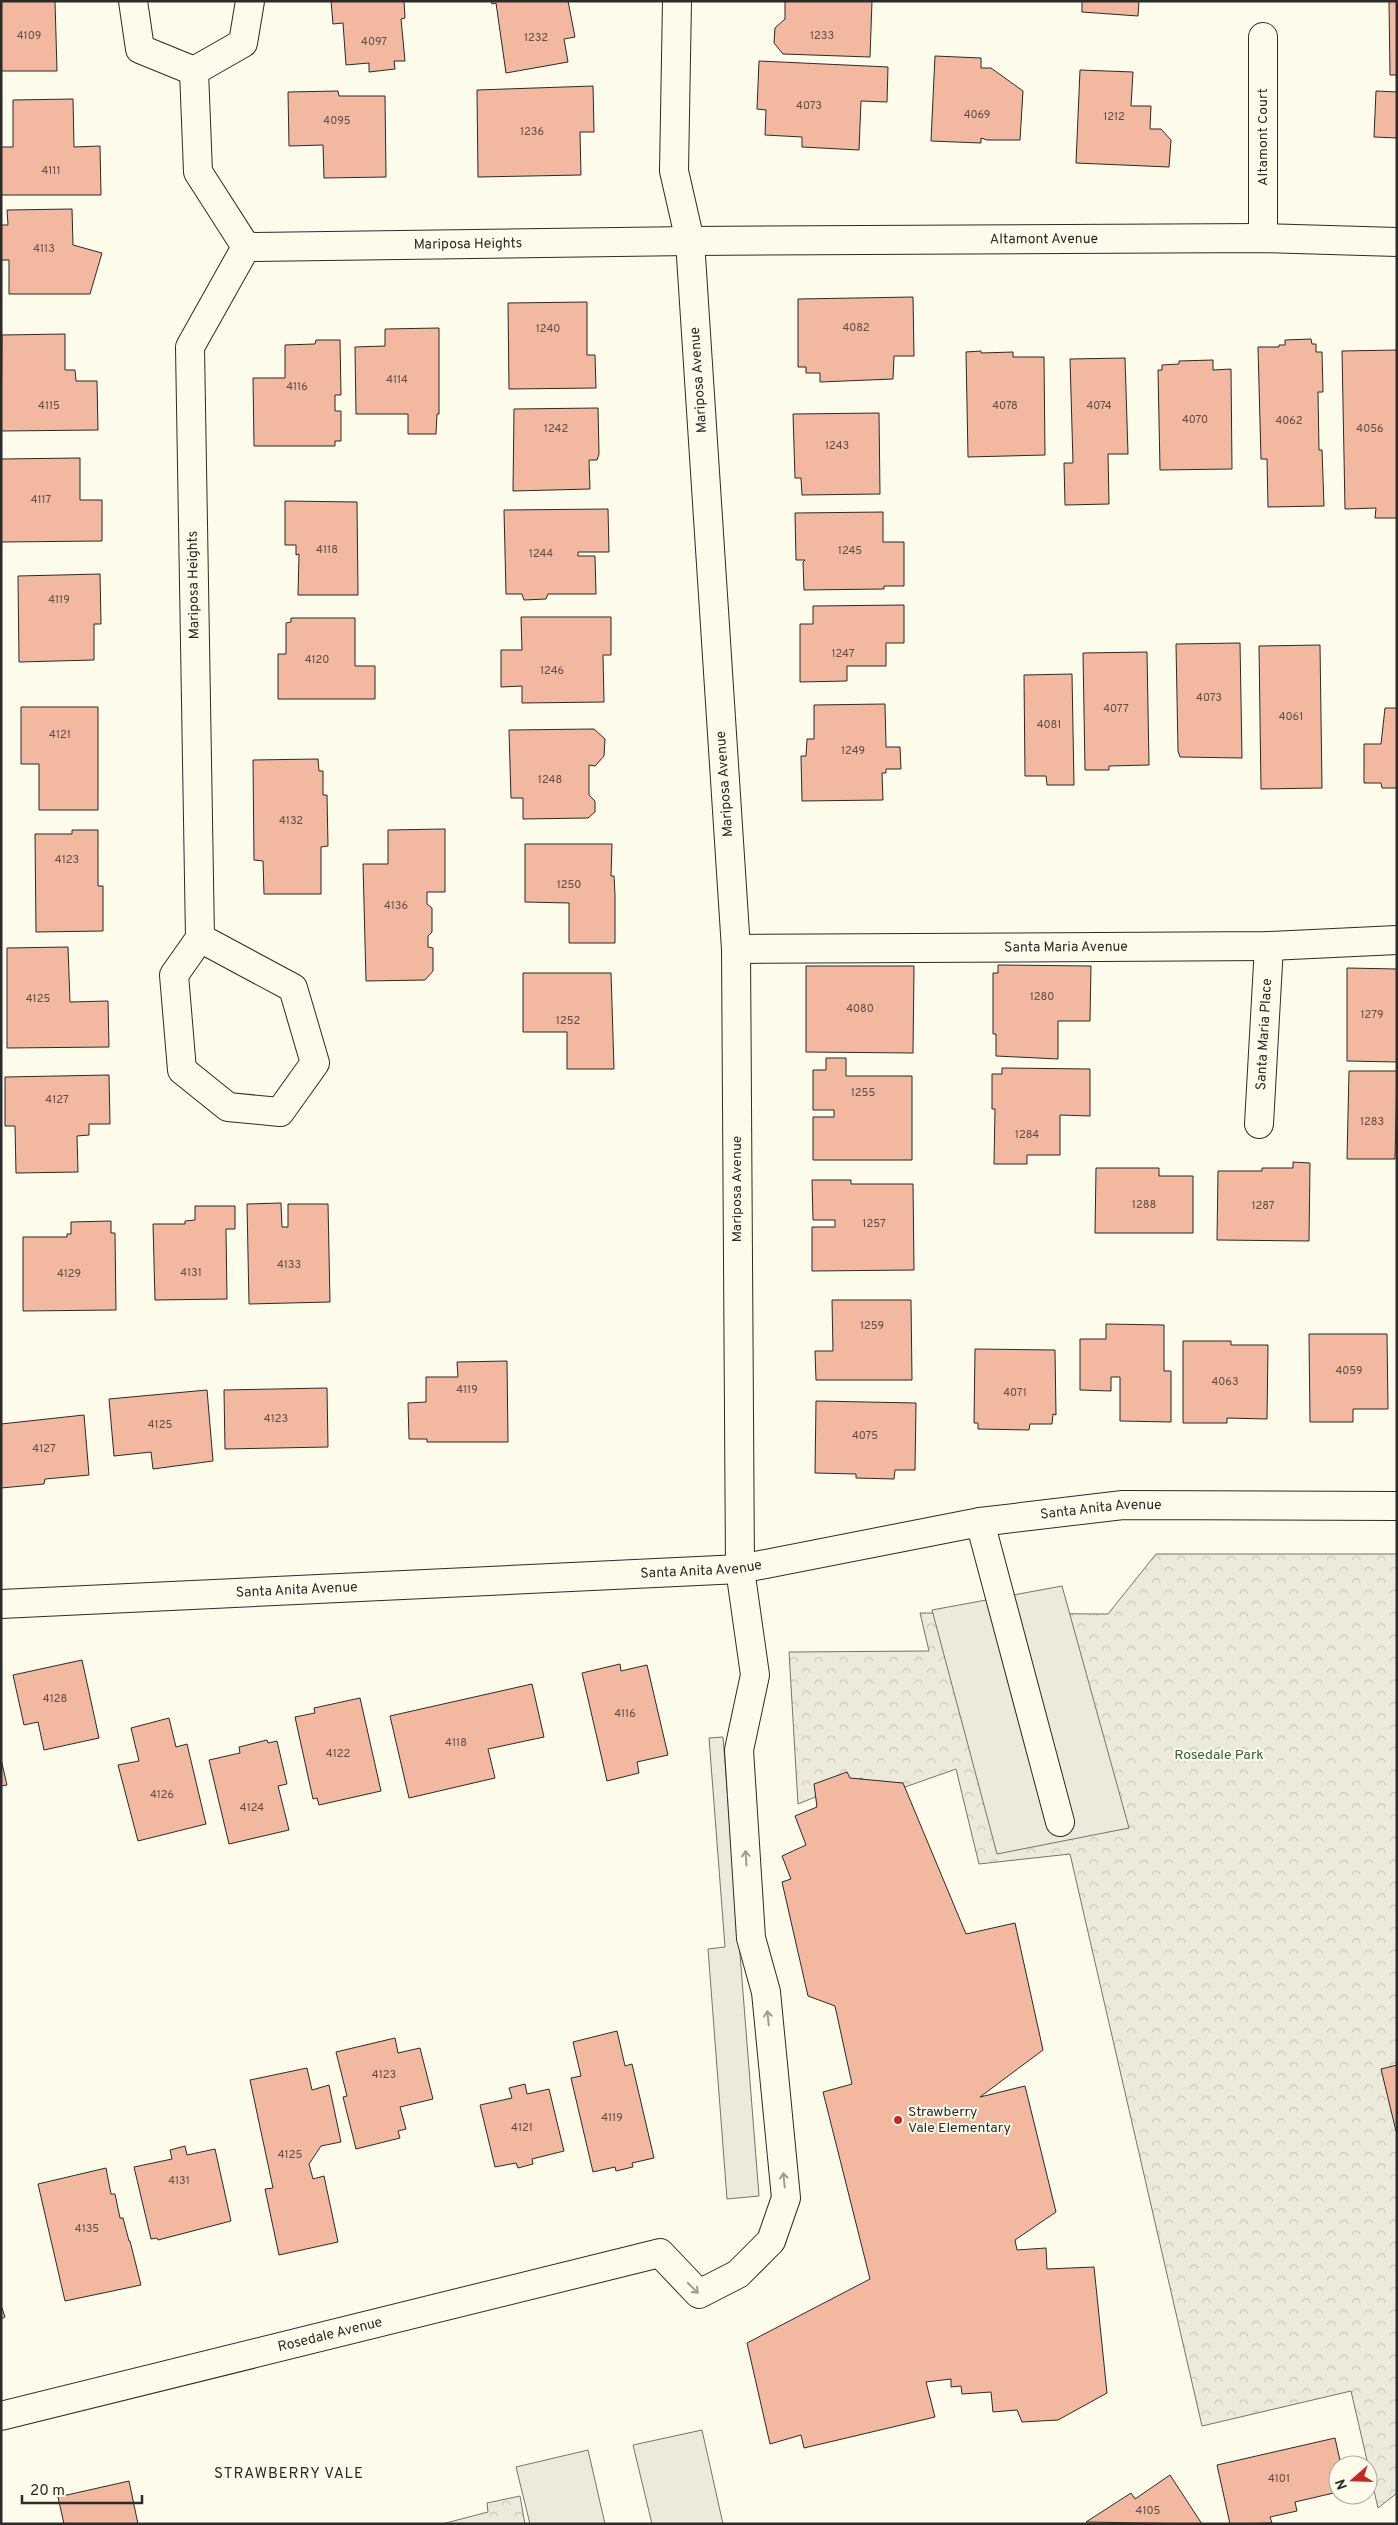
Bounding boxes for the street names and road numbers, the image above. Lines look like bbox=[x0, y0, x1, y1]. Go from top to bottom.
street label: Altamont Court bbox=[1255, 88, 1272, 186]
street label: Altamont Avenue bbox=[990, 230, 1098, 248]
street label: Mariposa Heights bbox=[414, 235, 522, 253]
street label: Mariposa Avenue bbox=[687, 326, 711, 434]
street label: Mariposa Heights bbox=[185, 531, 203, 639]
street label: Mariposa Avenue bbox=[713, 730, 737, 838]
street label: Santa Maria Avenue bbox=[1004, 938, 1128, 956]
street label: Santa Maria Place bbox=[1252, 978, 1276, 1091]
street label: Mariposa Avenue bbox=[729, 1136, 746, 1242]
street label: Santa Anita Avenue bbox=[1039, 1496, 1162, 1523]
street label: Santa Anita Avenue bbox=[640, 1556, 763, 1582]
street label: Santa Anita Avenue bbox=[235, 1579, 358, 1601]
street label: Rosedale Avenue bbox=[276, 2314, 384, 2356]

